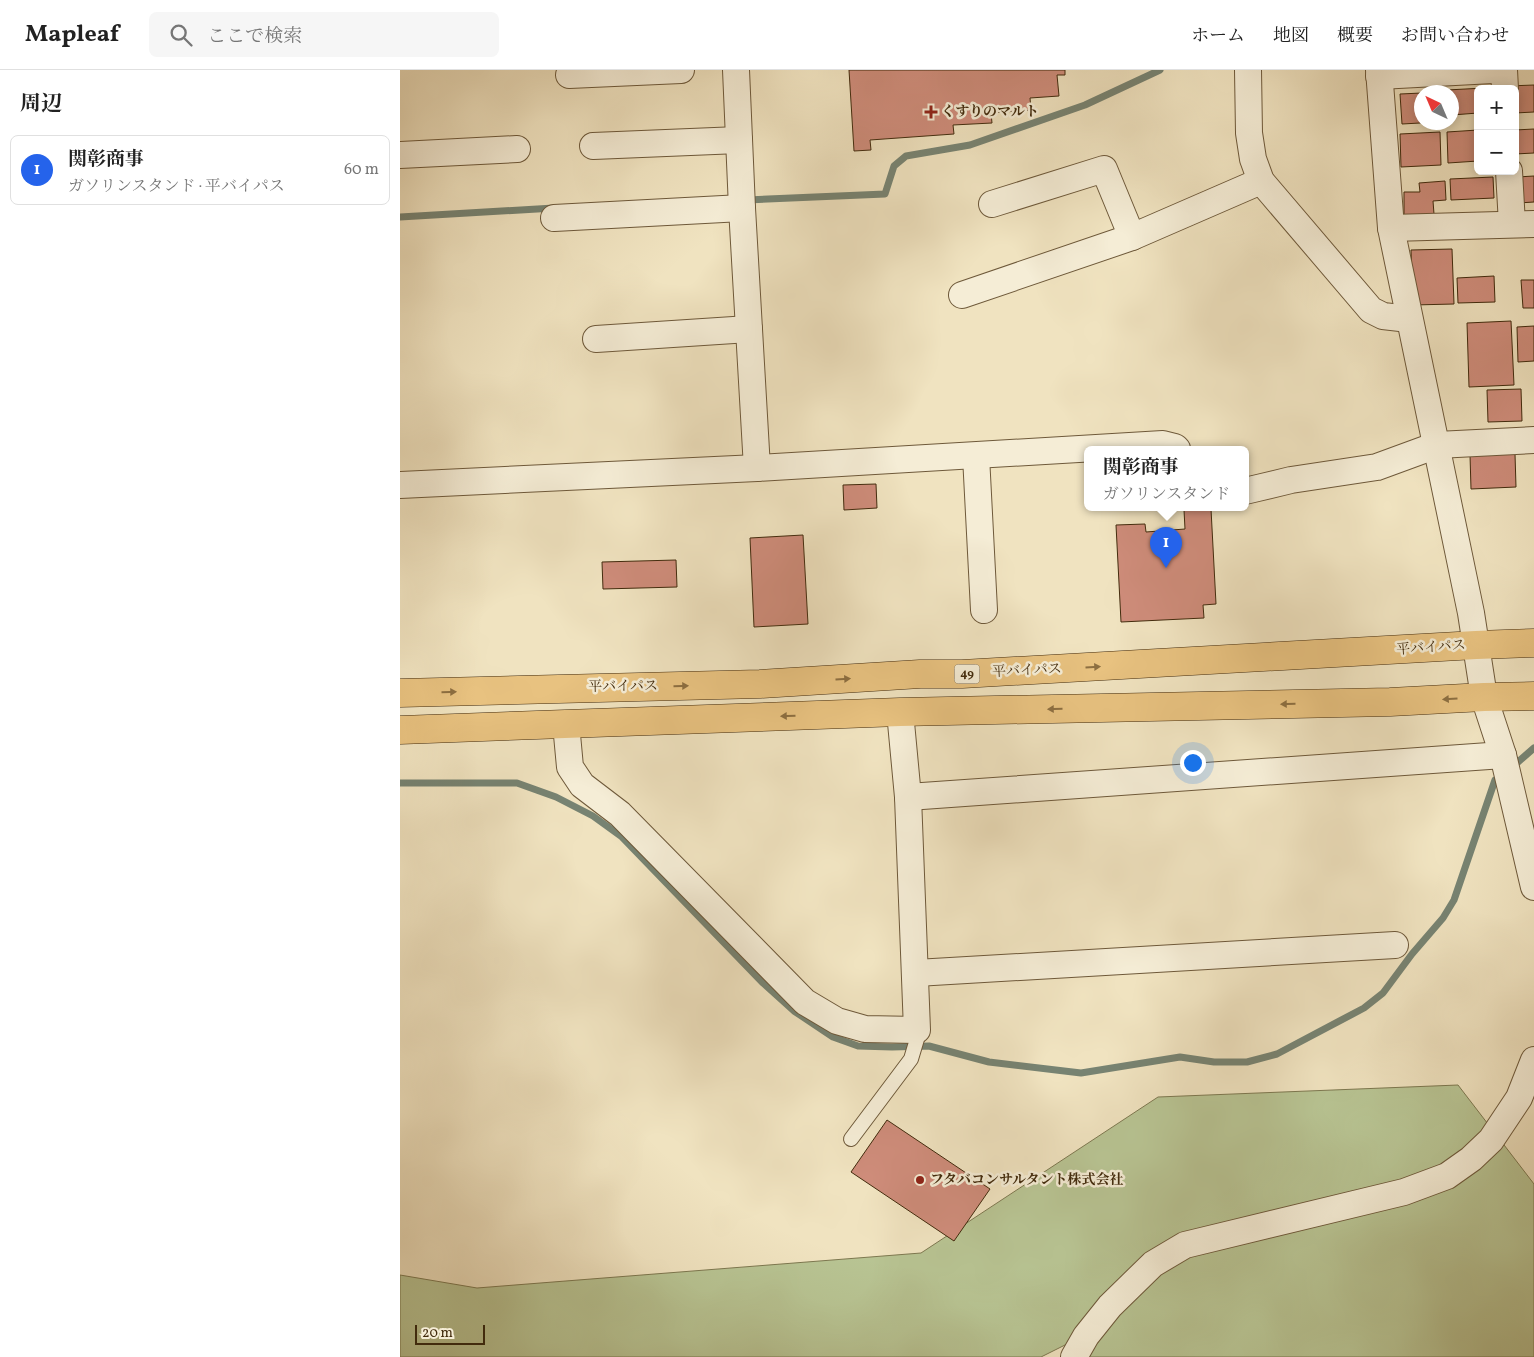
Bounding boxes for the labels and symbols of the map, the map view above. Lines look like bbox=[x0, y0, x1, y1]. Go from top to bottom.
north arrow bbox=[1414, 85, 1459, 130]
place label: くすりのマルト bbox=[941, 103, 1039, 122]
marker: くすりのマルト bbox=[925, 106, 937, 118]
pin: 1 bbox=[1150, 527, 1182, 568]
street label: 平バイパス bbox=[1396, 636, 1466, 660]
street label: 平バイパス bbox=[992, 660, 1062, 682]
one-way arrow bbox=[1085, 663, 1101, 671]
road number: 49 bbox=[954, 664, 980, 684]
one-way arrow bbox=[836, 674, 852, 682]
street label: 平バイパス bbox=[588, 677, 658, 697]
one-way arrow bbox=[673, 682, 689, 690]
one-way arrow bbox=[441, 687, 457, 695]
one-way arrow bbox=[1442, 695, 1458, 703]
one-way arrow bbox=[1280, 701, 1296, 709]
one-way arrow bbox=[1047, 705, 1063, 713]
one-way arrow bbox=[780, 712, 796, 720]
your location bbox=[1180, 750, 1206, 776]
place label: フタバコンサルタント株式会社 bbox=[930, 1171, 1124, 1190]
marker: フタバコンサルタント株式会社 bbox=[914, 1174, 926, 1186]
scale bar bbox=[415, 1322, 485, 1345]

